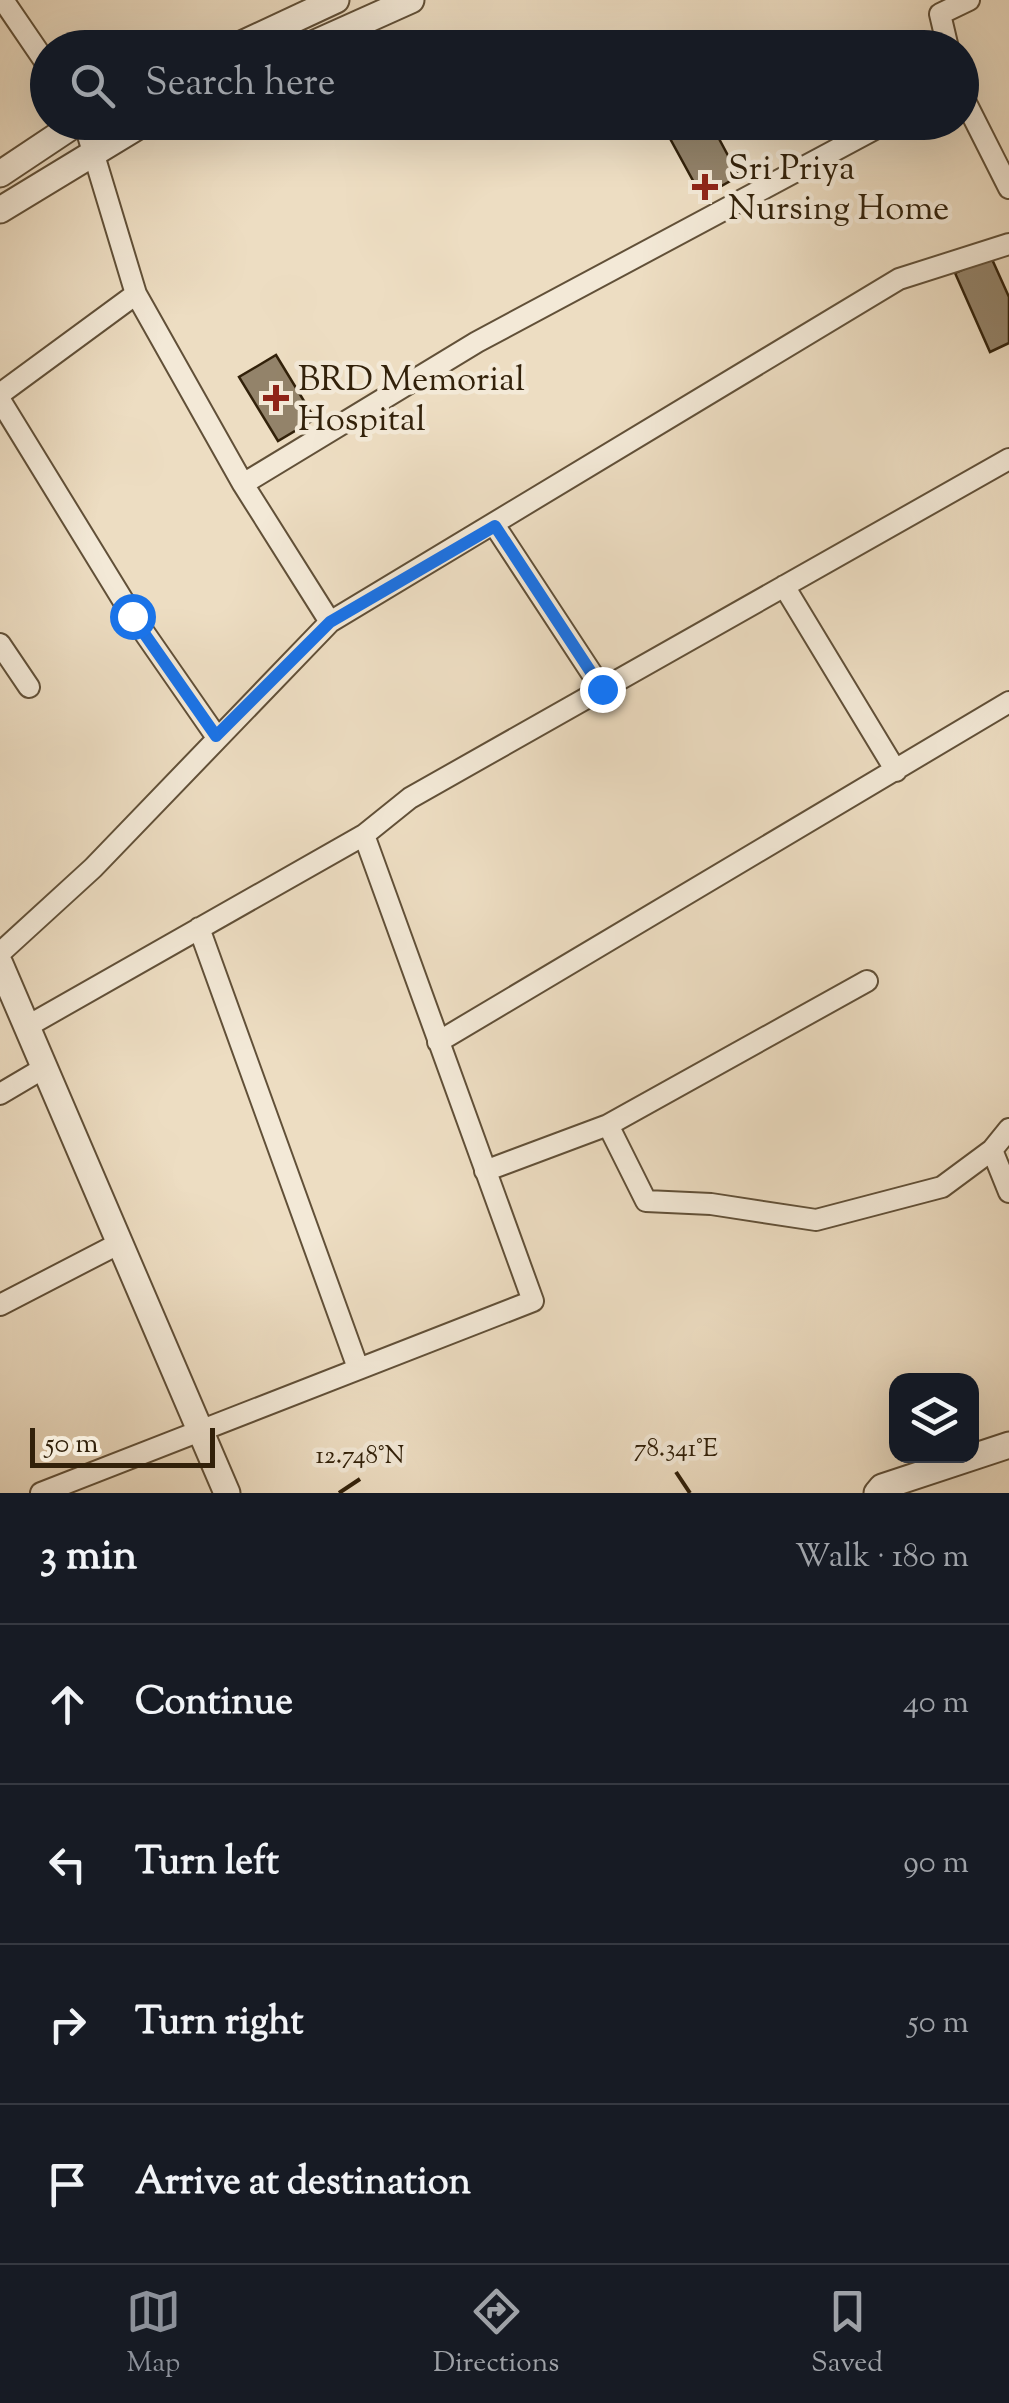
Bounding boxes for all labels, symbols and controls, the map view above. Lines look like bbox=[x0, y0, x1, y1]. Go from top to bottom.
search box bbox=[30, 30, 979, 140]
icon: search bbox=[65, 58, 120, 113]
text: Search here bbox=[145, 58, 336, 112]
place label: Sri Priya Nursing Home bbox=[728, 145, 949, 236]
marker: Sri Priya Nursing Home bbox=[692, 174, 718, 200]
place label: BRD Memorial Hospital bbox=[298, 356, 525, 447]
marker: BRD Memorial Hospital bbox=[263, 385, 289, 411]
route start bbox=[110, 594, 156, 640]
route end bbox=[580, 667, 626, 713]
map controls bbox=[889, 1373, 979, 1463]
button: layers bbox=[889, 1373, 979, 1463]
scale bar bbox=[30, 1423, 215, 1468]
text: 50 m bbox=[45, 1425, 99, 1465]
text: 78.341°E bbox=[634, 1432, 718, 1468]
text: 12.748°N bbox=[316, 1439, 404, 1475]
text: 3 min bbox=[40, 1528, 137, 1588]
text: Walk · 180 m bbox=[795, 1535, 969, 1581]
icon: ahead bbox=[40, 1677, 95, 1732]
text: Continue bbox=[135, 1677, 293, 1731]
text: 40 m bbox=[903, 1681, 969, 1727]
icon: left bbox=[40, 1837, 95, 1892]
text: Turn left bbox=[135, 1837, 279, 1891]
text: 90 m bbox=[903, 1841, 969, 1887]
icon: right bbox=[40, 1997, 95, 2052]
text: Turn right bbox=[135, 1997, 303, 2051]
text: 50 m bbox=[908, 2001, 969, 2047]
icon: arrive bbox=[40, 2157, 95, 2212]
text: Arrive at destination bbox=[135, 2157, 471, 2211]
tab: Map bbox=[126, 2284, 181, 2384]
tab: Directions bbox=[433, 2284, 559, 2384]
tab: Saved bbox=[811, 2284, 883, 2384]

